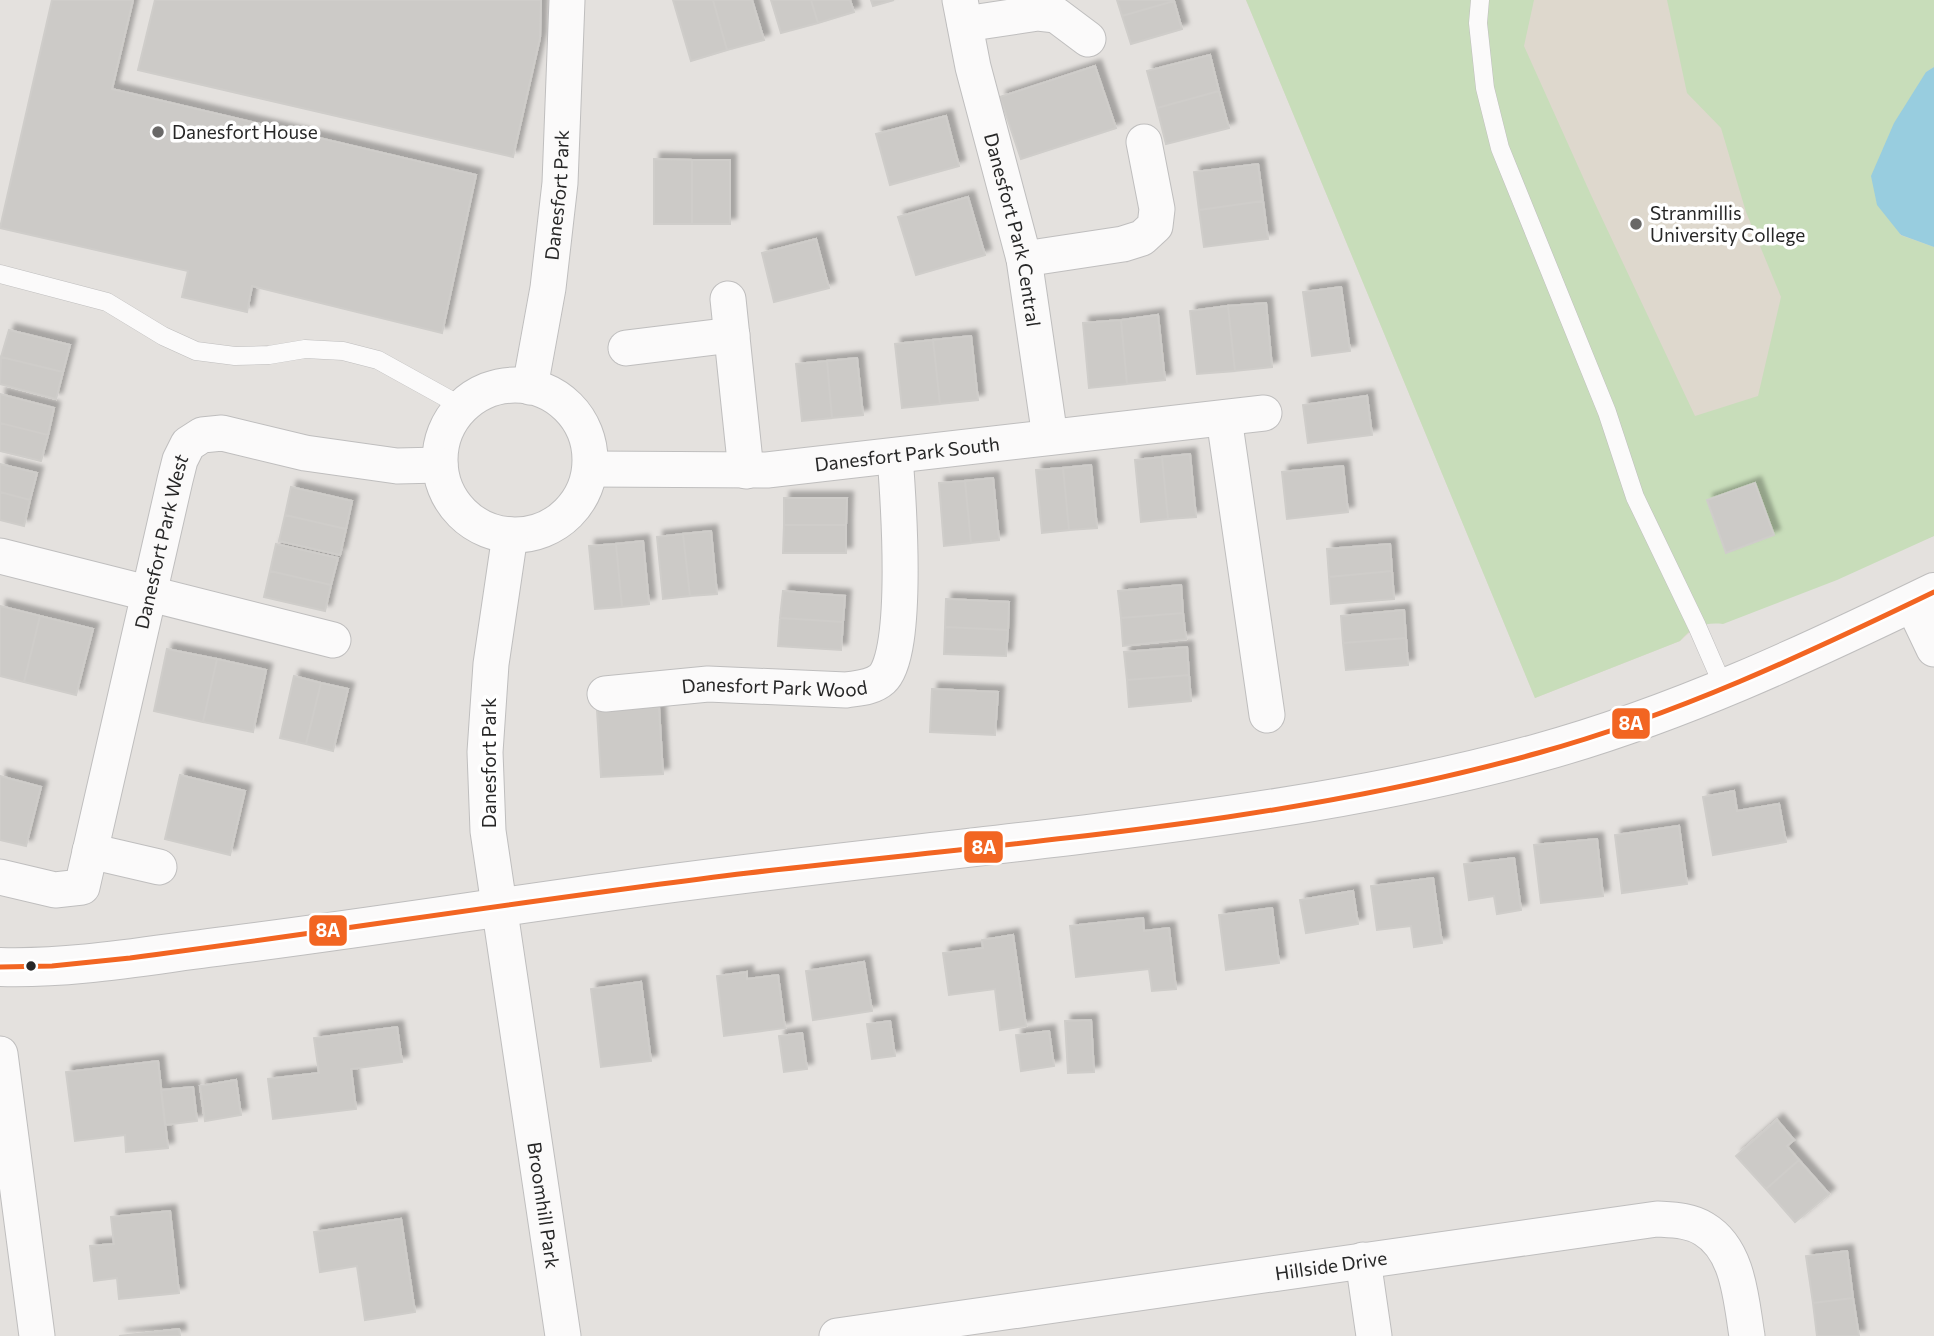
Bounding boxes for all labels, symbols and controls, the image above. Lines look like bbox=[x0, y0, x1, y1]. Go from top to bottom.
place label: Danesfort House bbox=[172, 120, 318, 143]
marker: Danesfort House bbox=[150, 124, 166, 140]
street label: Danesfort Park bbox=[539, 130, 573, 261]
street label: Danesfort Park Central bbox=[980, 130, 1046, 328]
place label: Stranmillis University College bbox=[1650, 201, 1805, 246]
marker: Stranmillis University College bbox=[1628, 216, 1644, 232]
street label: Danesfort Park South bbox=[813, 431, 1001, 475]
street label: Danesfort Park West bbox=[129, 449, 192, 631]
street label: Danesfort Park Wood bbox=[680, 672, 869, 701]
street label: Danesfort Park bbox=[477, 698, 500, 828]
line badge: 8A bbox=[1611, 707, 1651, 740]
text: 8A bbox=[1619, 711, 1644, 734]
line badge: 8A bbox=[963, 830, 1004, 864]
text: 8A bbox=[972, 835, 997, 858]
line badge: 8A bbox=[308, 914, 348, 947]
text: 8A bbox=[316, 918, 341, 941]
unlabelled marker bbox=[24, 959, 38, 973]
street label: Broomhill Park bbox=[523, 1140, 565, 1270]
street label: Hillside Drive bbox=[1273, 1246, 1388, 1284]

